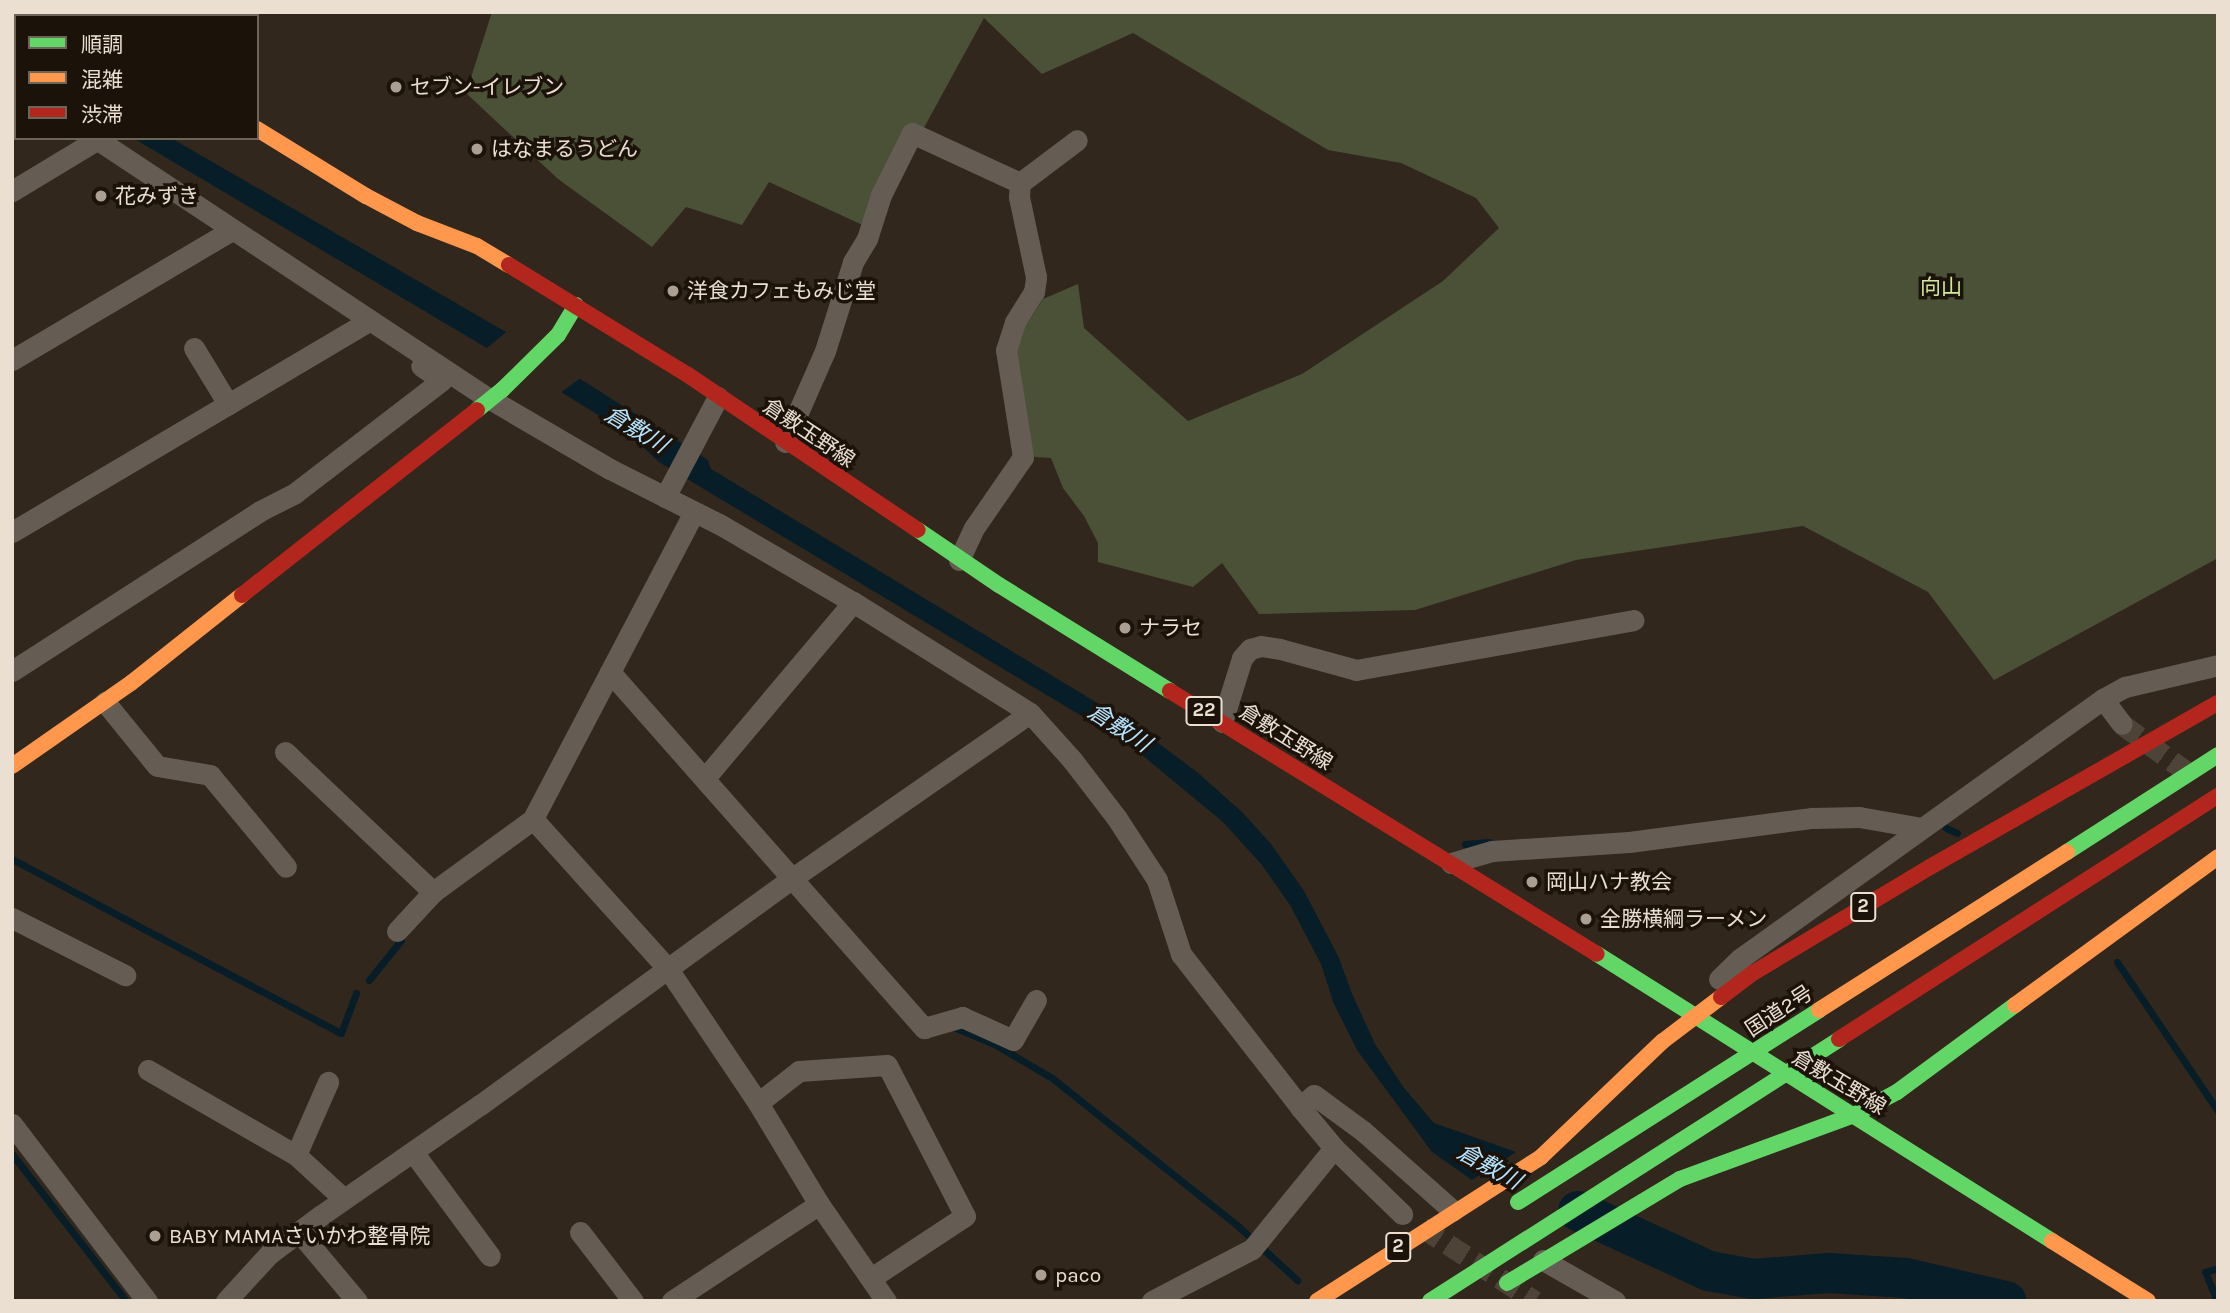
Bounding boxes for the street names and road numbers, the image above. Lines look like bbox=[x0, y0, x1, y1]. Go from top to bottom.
street label: 倉敷玉野線 bbox=[758, 393, 860, 473]
road number: 22 bbox=[1185, 696, 1223, 726]
street label: 倉敷玉野線 bbox=[1235, 698, 1337, 776]
road number: 2 bbox=[1849, 892, 1877, 923]
street label: 国道2号 bbox=[1741, 980, 1817, 1042]
street label: 倉敷玉野線 bbox=[1788, 1044, 1890, 1120]
road number: 2 bbox=[1384, 1232, 1412, 1262]

